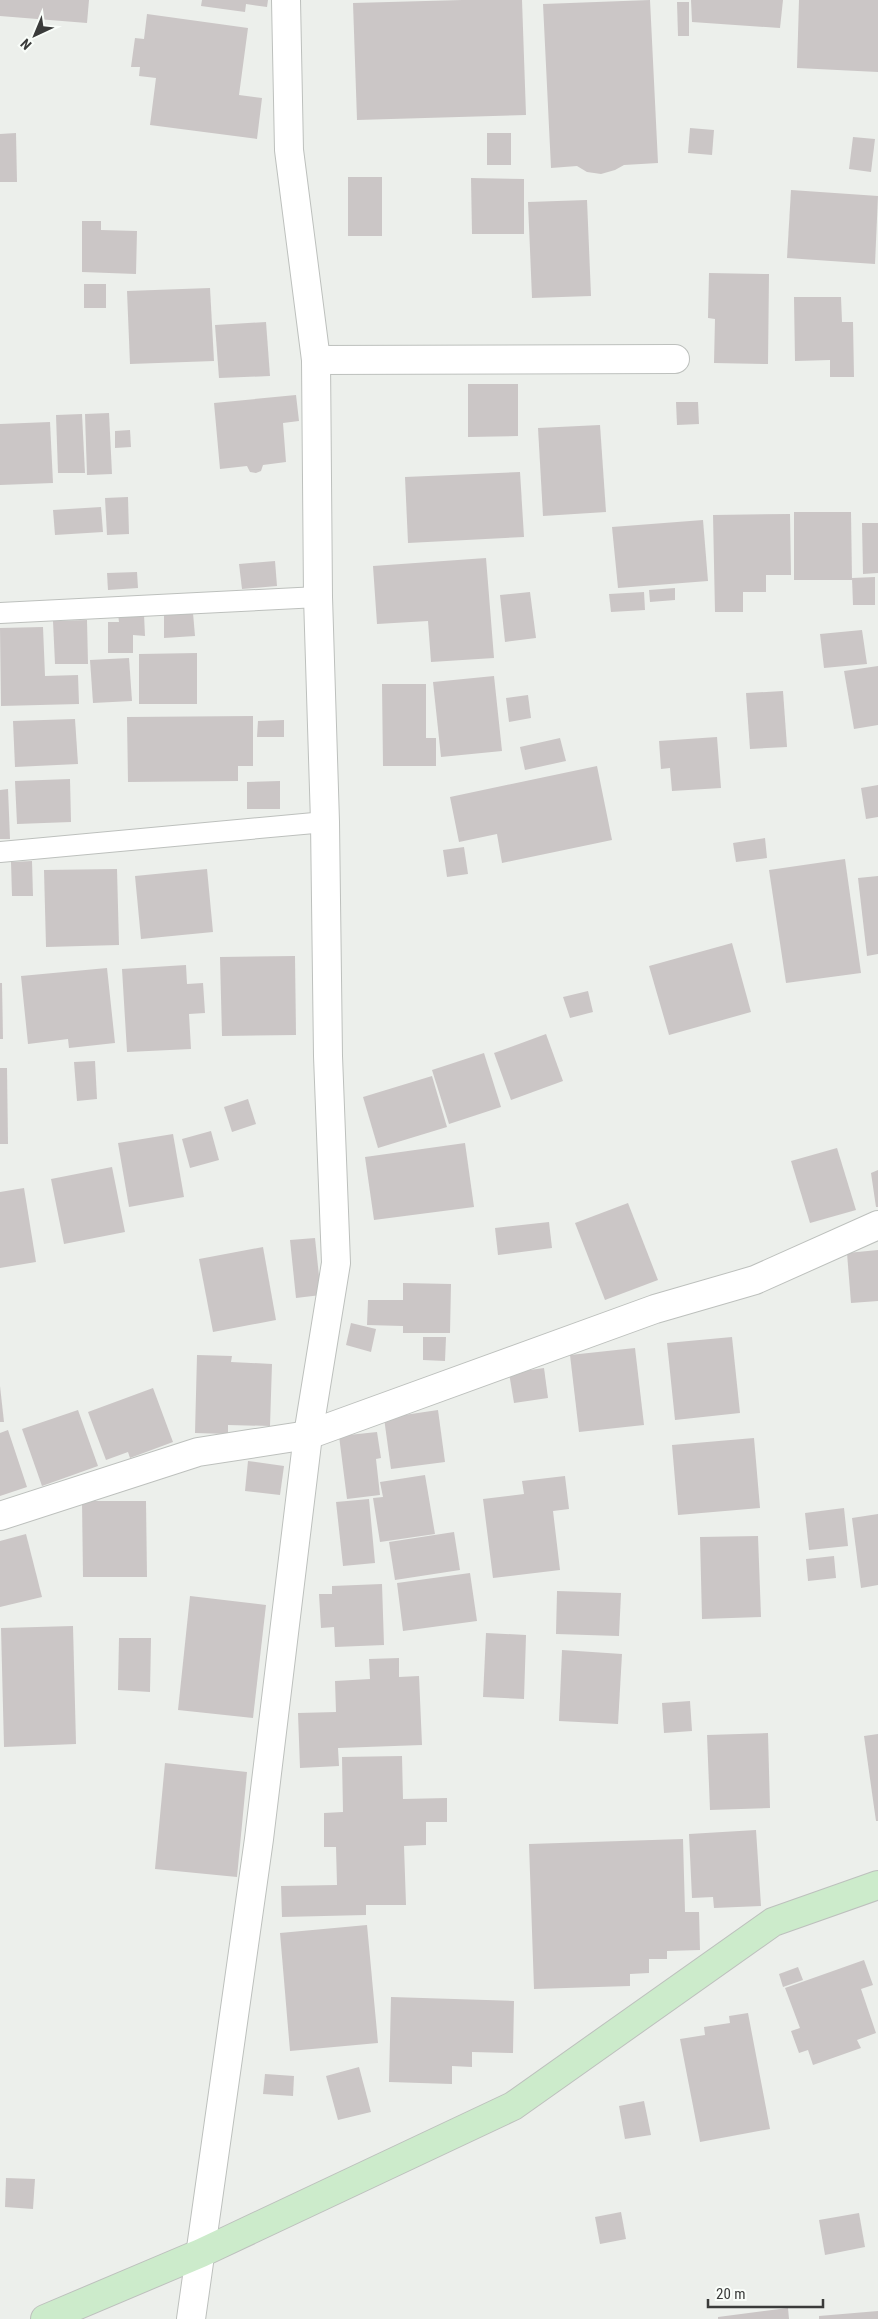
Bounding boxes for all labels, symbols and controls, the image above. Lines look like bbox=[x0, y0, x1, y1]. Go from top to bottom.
north arrow bbox=[10, 10, 60, 60]
text: N bbox=[17, 36, 35, 53]
scale bar bbox=[708, 2276, 823, 2308]
text: 20 m bbox=[716, 2285, 746, 2303]

